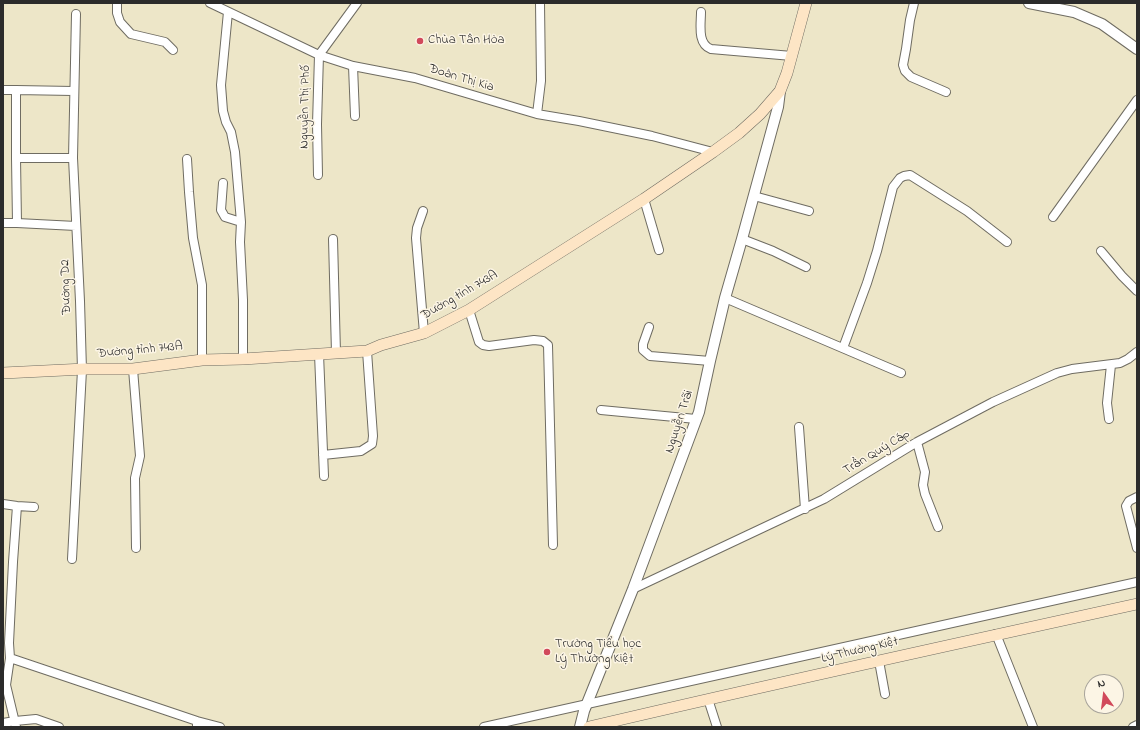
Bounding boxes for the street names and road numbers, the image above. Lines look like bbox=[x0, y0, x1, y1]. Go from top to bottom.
street label: Đoàn Thị Kia bbox=[426, 62, 496, 96]
street label: Nguyễn Thị Phố bbox=[297, 65, 315, 149]
street label: Đường D2 bbox=[58, 259, 76, 315]
street label: Đường tỉnh 743A bbox=[419, 268, 501, 324]
street label: Đường tỉnh 743A bbox=[97, 339, 183, 363]
street label: Nguyễn Trãi bbox=[662, 388, 698, 456]
street label: Trần Quý Cáp bbox=[841, 427, 913, 479]
street label: Lý Thường Kiệt bbox=[820, 635, 900, 667]

